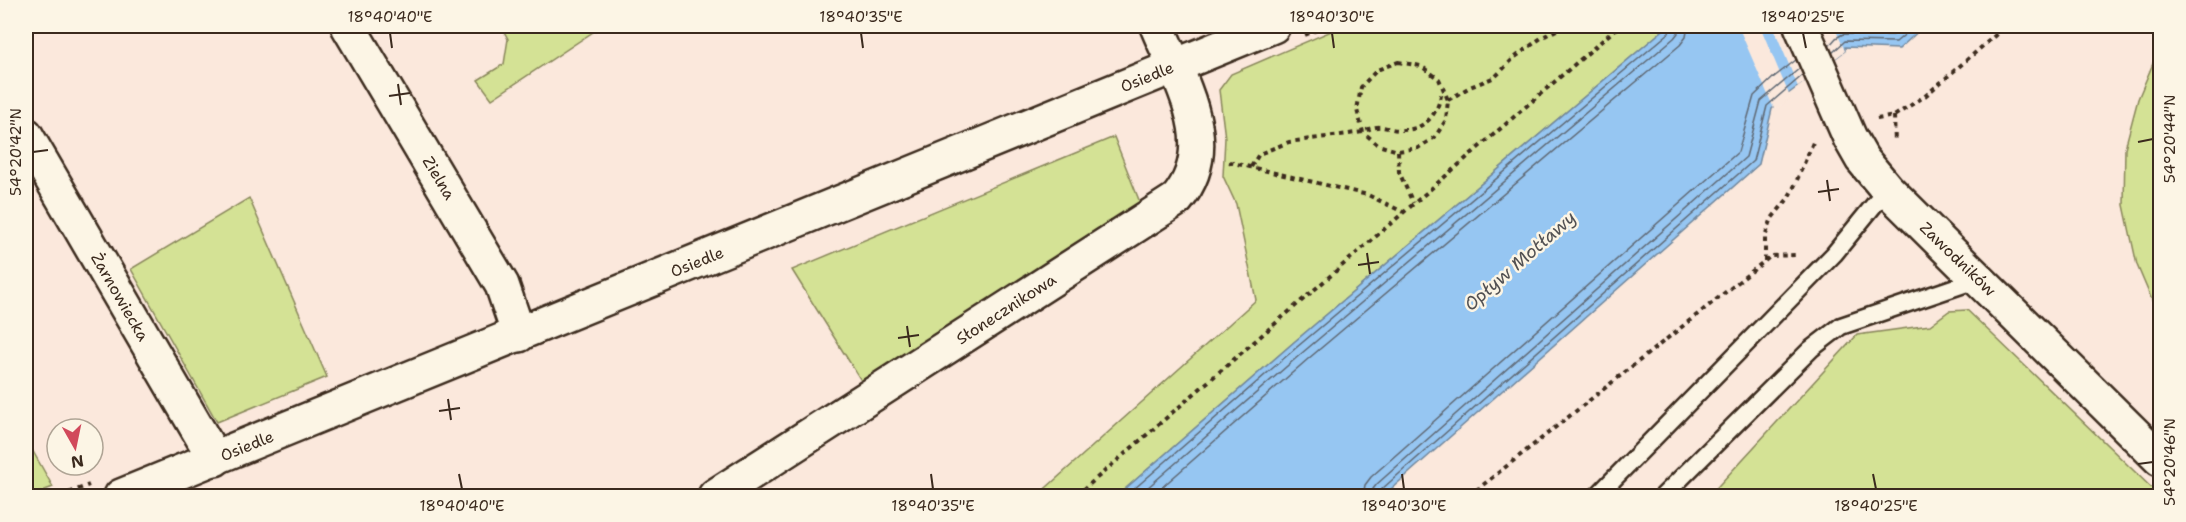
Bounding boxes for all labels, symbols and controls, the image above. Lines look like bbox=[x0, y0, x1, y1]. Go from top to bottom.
text: 18°40'40"E bbox=[348, 7, 432, 27]
text: 18°40'35"E bbox=[819, 7, 903, 27]
text: 18°40'30"E bbox=[1290, 7, 1374, 27]
text: 18°40'25"E bbox=[1761, 7, 1845, 27]
street label: Osiedle bbox=[1117, 57, 1177, 97]
text: 54°20'44"N bbox=[2160, 95, 2180, 183]
text: 54°20'42"N bbox=[6, 108, 26, 196]
street label: Zielna bbox=[418, 152, 460, 204]
water label: Opływ Motławy bbox=[1459, 206, 1581, 316]
street label: Zawodników bbox=[1915, 217, 2001, 301]
street label: Osiedle bbox=[667, 242, 727, 282]
street label: Żarnowiecka bbox=[86, 249, 154, 345]
street label: Słonecznikowa bbox=[952, 269, 1060, 349]
north arrow bbox=[45, 417, 105, 477]
text: 54°20'46"N bbox=[2160, 418, 2180, 506]
street label: Osiedle bbox=[217, 426, 277, 466]
text: N bbox=[69, 450, 85, 473]
text: 18°40'40"E bbox=[420, 496, 504, 516]
text: 18°40'35"E bbox=[891, 496, 975, 516]
text: 18°40'30"E bbox=[1362, 496, 1446, 516]
text: 18°40'25"E bbox=[1834, 496, 1918, 516]

